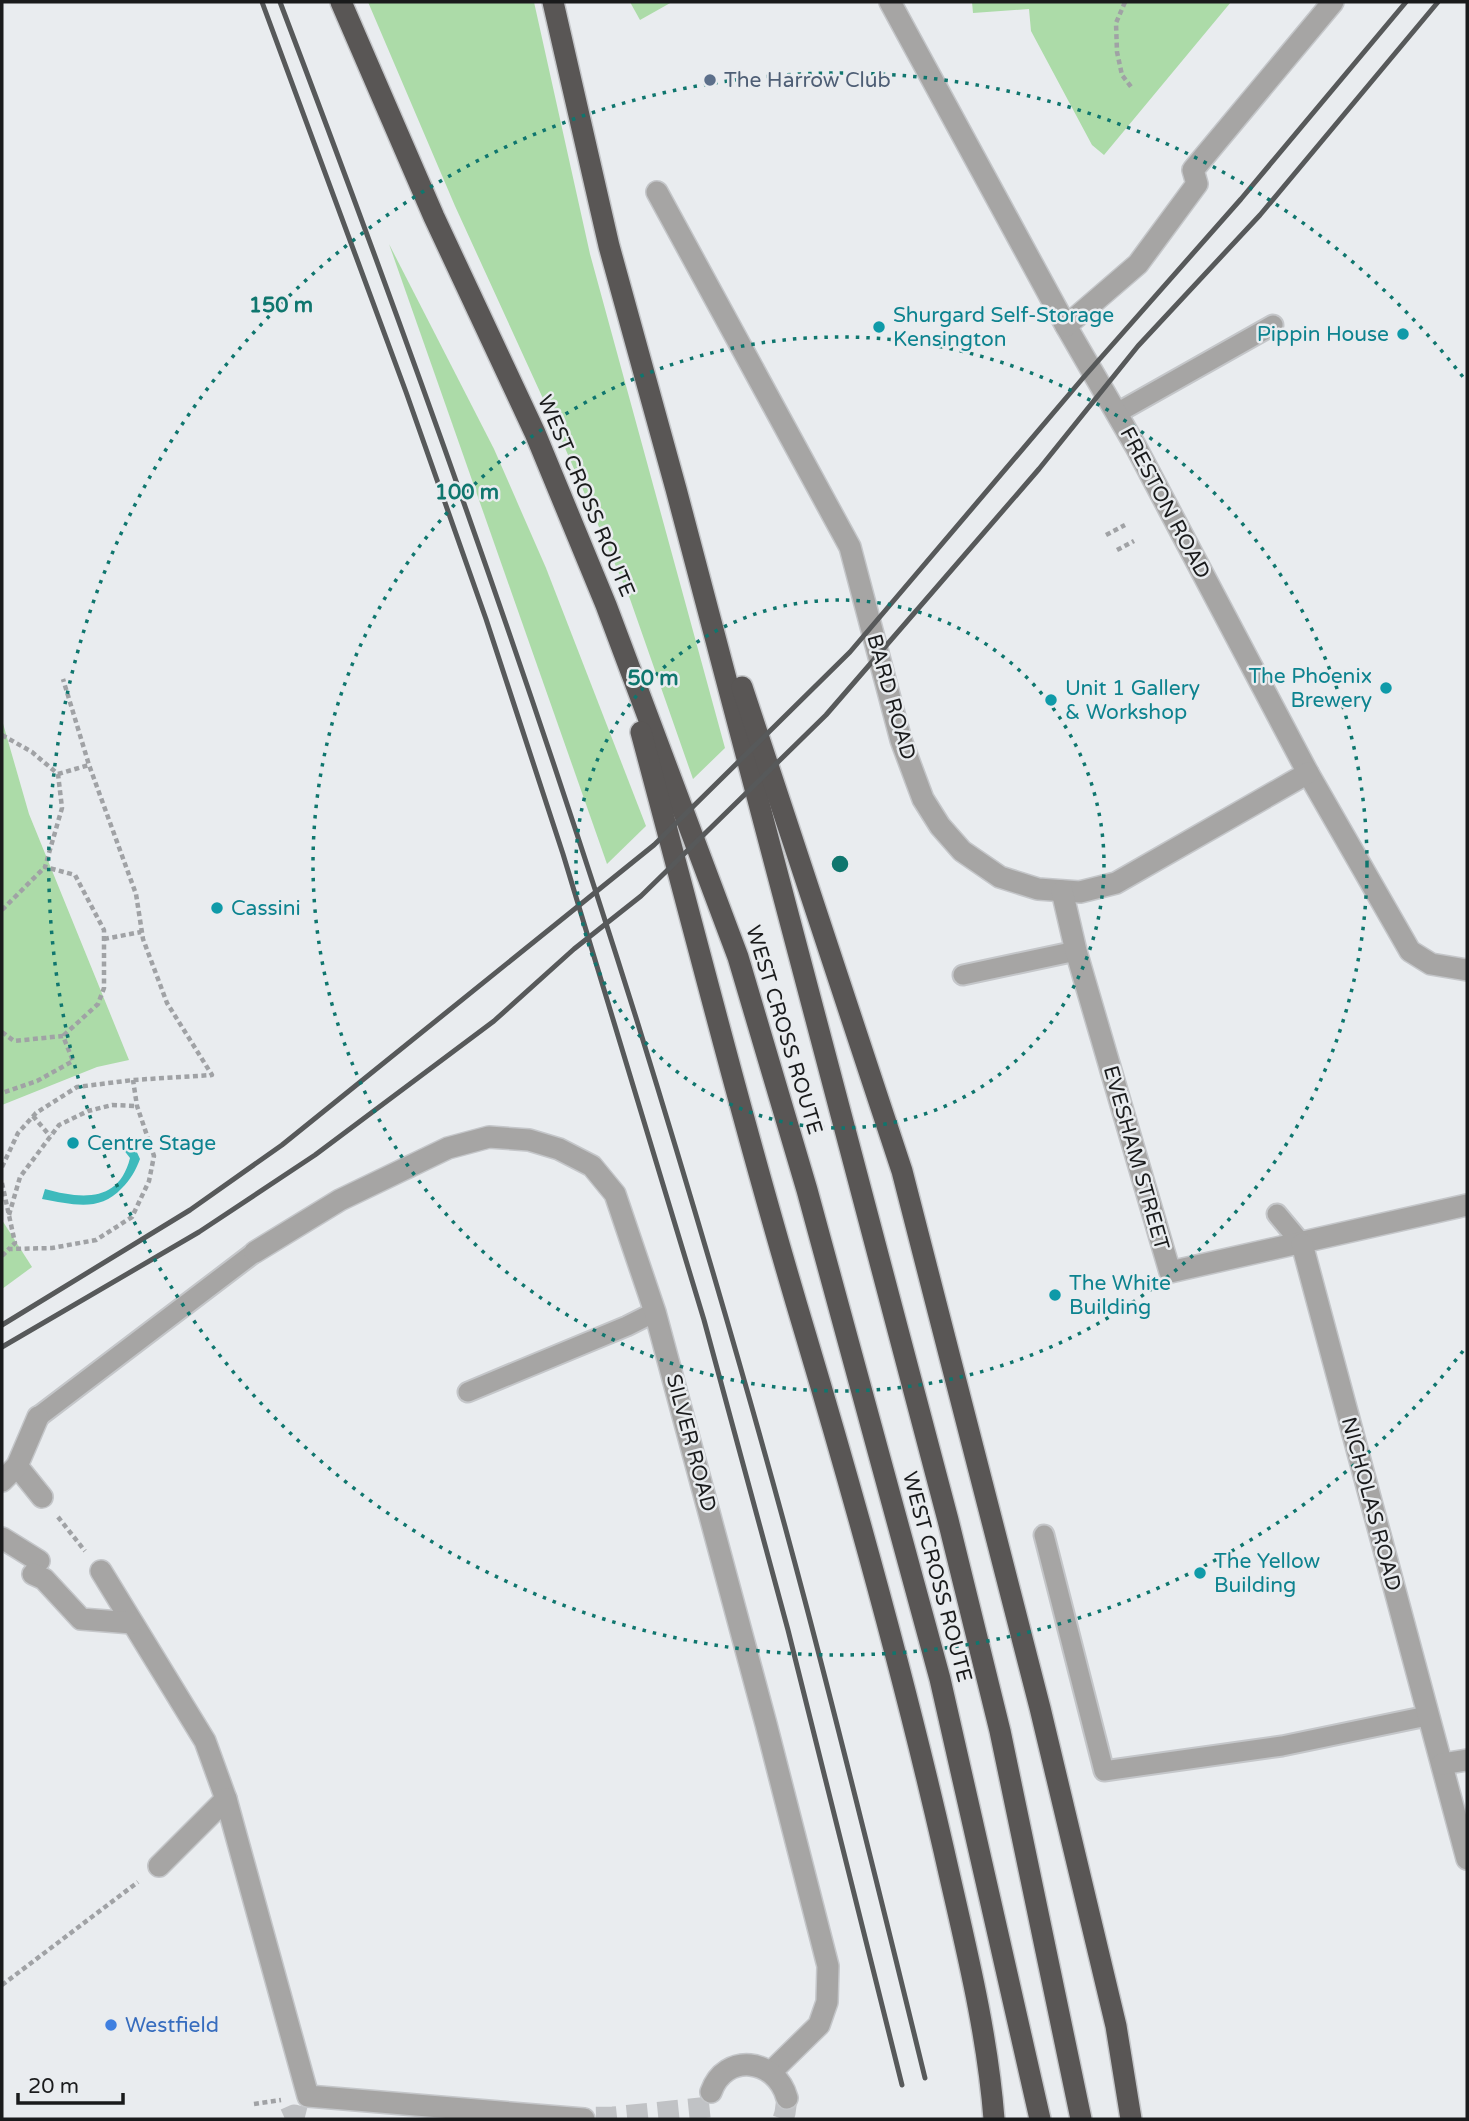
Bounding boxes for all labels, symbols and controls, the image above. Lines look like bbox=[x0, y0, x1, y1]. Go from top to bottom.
place label: The Harrow Club bbox=[724, 68, 891, 93]
marker: The Harrow Club bbox=[702, 72, 718, 88]
text: 150 m bbox=[249, 293, 313, 318]
place label: Shurgard Self-Storage Kensington bbox=[893, 303, 1114, 352]
marker: Shurgard Self-Storage Kensington bbox=[871, 319, 887, 335]
place label: Pippin House bbox=[1257, 322, 1389, 347]
marker: Pippin House bbox=[1395, 326, 1411, 342]
street label: WEST CROSS ROUTE bbox=[532, 391, 640, 601]
street label: FRESTON ROAD bbox=[1115, 423, 1215, 583]
text: 100 m bbox=[435, 480, 499, 505]
street label: BARD ROAD bbox=[861, 631, 921, 763]
place label: The Phoenix Brewery bbox=[1248, 664, 1372, 713]
text: 50 m bbox=[627, 666, 679, 691]
place label: Unit 1 Gallery & Workshop bbox=[1065, 676, 1200, 725]
marker: The Phoenix Brewery bbox=[1378, 680, 1394, 696]
marker: Unit 1 Gallery & Workshop bbox=[1043, 692, 1059, 708]
centre of rings bbox=[828, 852, 852, 876]
place label: Cassini bbox=[231, 896, 301, 921]
marker: Cassini bbox=[209, 900, 225, 916]
street label: WEST CROSS ROUTE bbox=[740, 923, 828, 1137]
street label: EVESHAM STREET bbox=[1098, 1063, 1174, 1253]
place label: Centre Stage bbox=[87, 1131, 216, 1156]
marker: Centre Stage bbox=[65, 1135, 81, 1151]
place label: The White Building bbox=[1069, 1271, 1171, 1320]
marker: The White Building bbox=[1047, 1287, 1063, 1303]
street label: SILVER ROAD bbox=[661, 1371, 721, 1515]
street label: NICHOLAS ROAD bbox=[1336, 1414, 1406, 1594]
street label: WEST CROSS ROUTE bbox=[897, 1469, 977, 1685]
place label: The Yellow Building bbox=[1214, 1549, 1321, 1598]
marker: The Yellow Building bbox=[1192, 1565, 1208, 1581]
place label: Westfield bbox=[125, 2013, 219, 2038]
marker: Westfield bbox=[103, 2017, 119, 2033]
scale bar bbox=[18, 2062, 122, 2106]
text: 20 m bbox=[28, 2074, 79, 2099]

